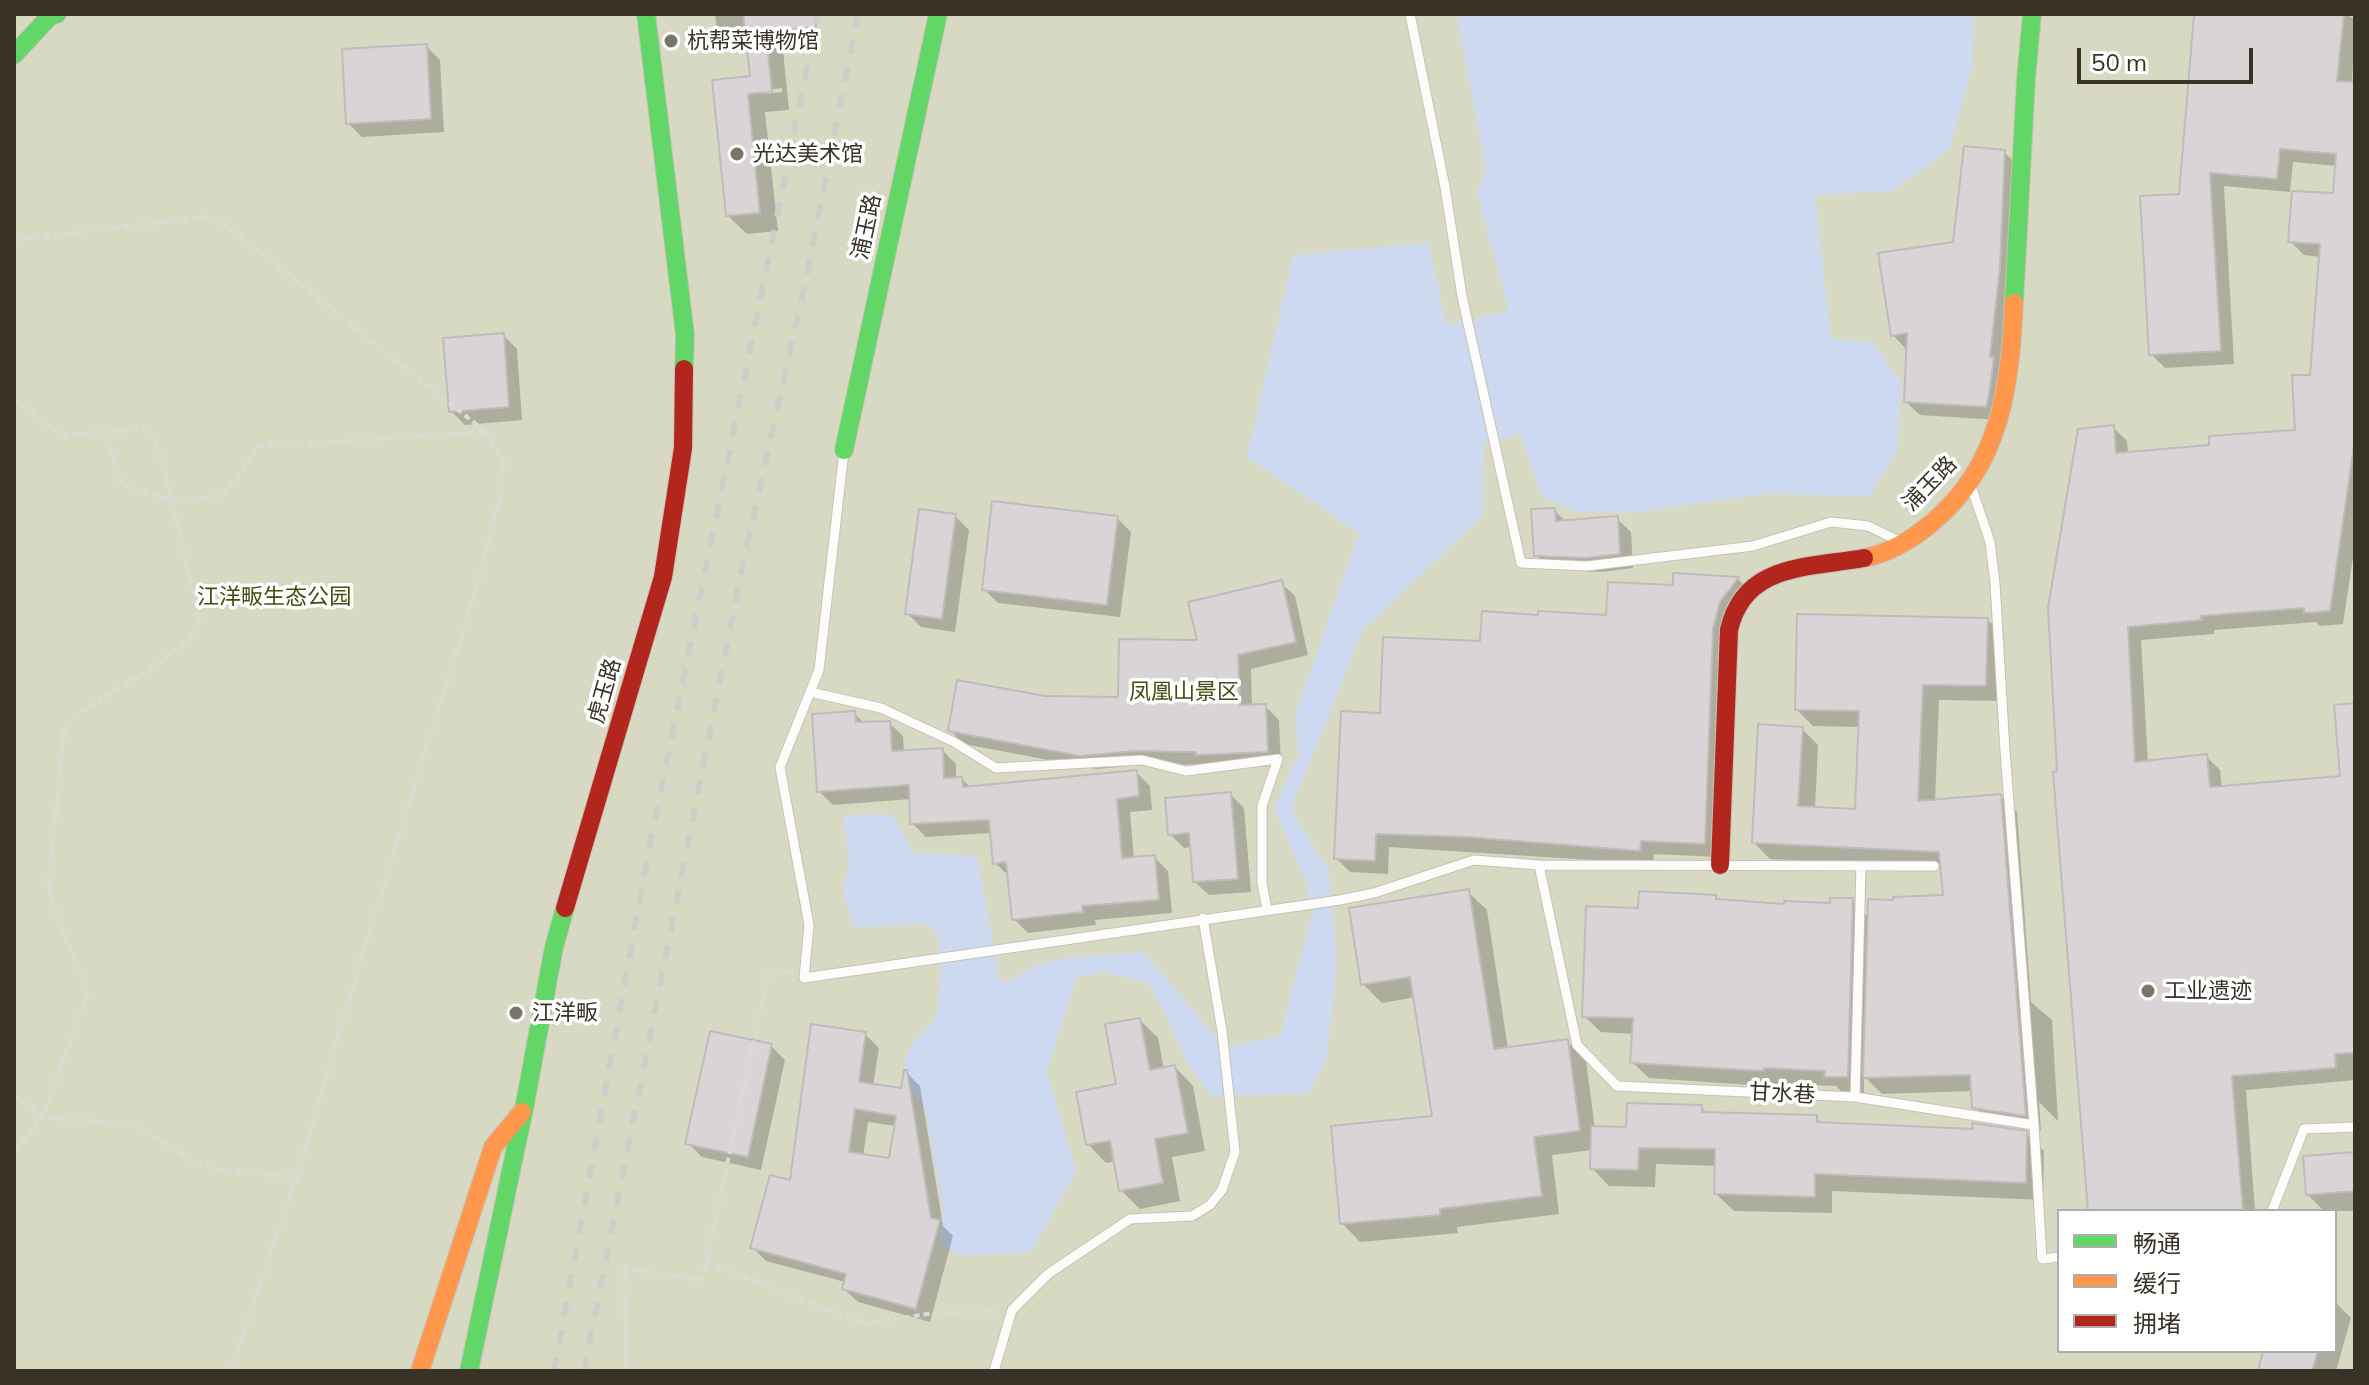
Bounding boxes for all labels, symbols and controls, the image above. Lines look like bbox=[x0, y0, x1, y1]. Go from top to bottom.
place label: 杭帮菜博物馆 bbox=[687, 28, 819, 54]
marker: 杭帮菜博物馆 bbox=[662, 32, 680, 50]
scale bar bbox=[2081, 32, 2257, 82]
text: 50 m bbox=[2091, 47, 2147, 77]
place label: 光达美术馆 bbox=[753, 141, 863, 167]
marker: 光达美术馆 bbox=[728, 145, 746, 163]
street label: 浦玉路 bbox=[847, 192, 887, 262]
street label: 浦玉路 bbox=[1898, 451, 1962, 517]
park label: 江洋畈生态公园 bbox=[197, 584, 351, 610]
street label: 虎玉路 bbox=[583, 656, 627, 726]
park label: 凤凰山景区 bbox=[1129, 679, 1239, 705]
place label: 工业遗迹 bbox=[2164, 978, 2252, 1004]
marker: 工业遗迹 bbox=[2139, 982, 2157, 1000]
place label: 江洋畈 bbox=[532, 1000, 598, 1026]
marker: 江洋畈 bbox=[507, 1004, 525, 1022]
street label: 甘水巷 bbox=[1748, 1079, 1816, 1109]
legend bbox=[2057, 1209, 2337, 1353]
text: 畅通 bbox=[2133, 1228, 2181, 1258]
text: 缓行 bbox=[2133, 1268, 2181, 1298]
text: 拥堵 bbox=[2133, 1308, 2181, 1338]

